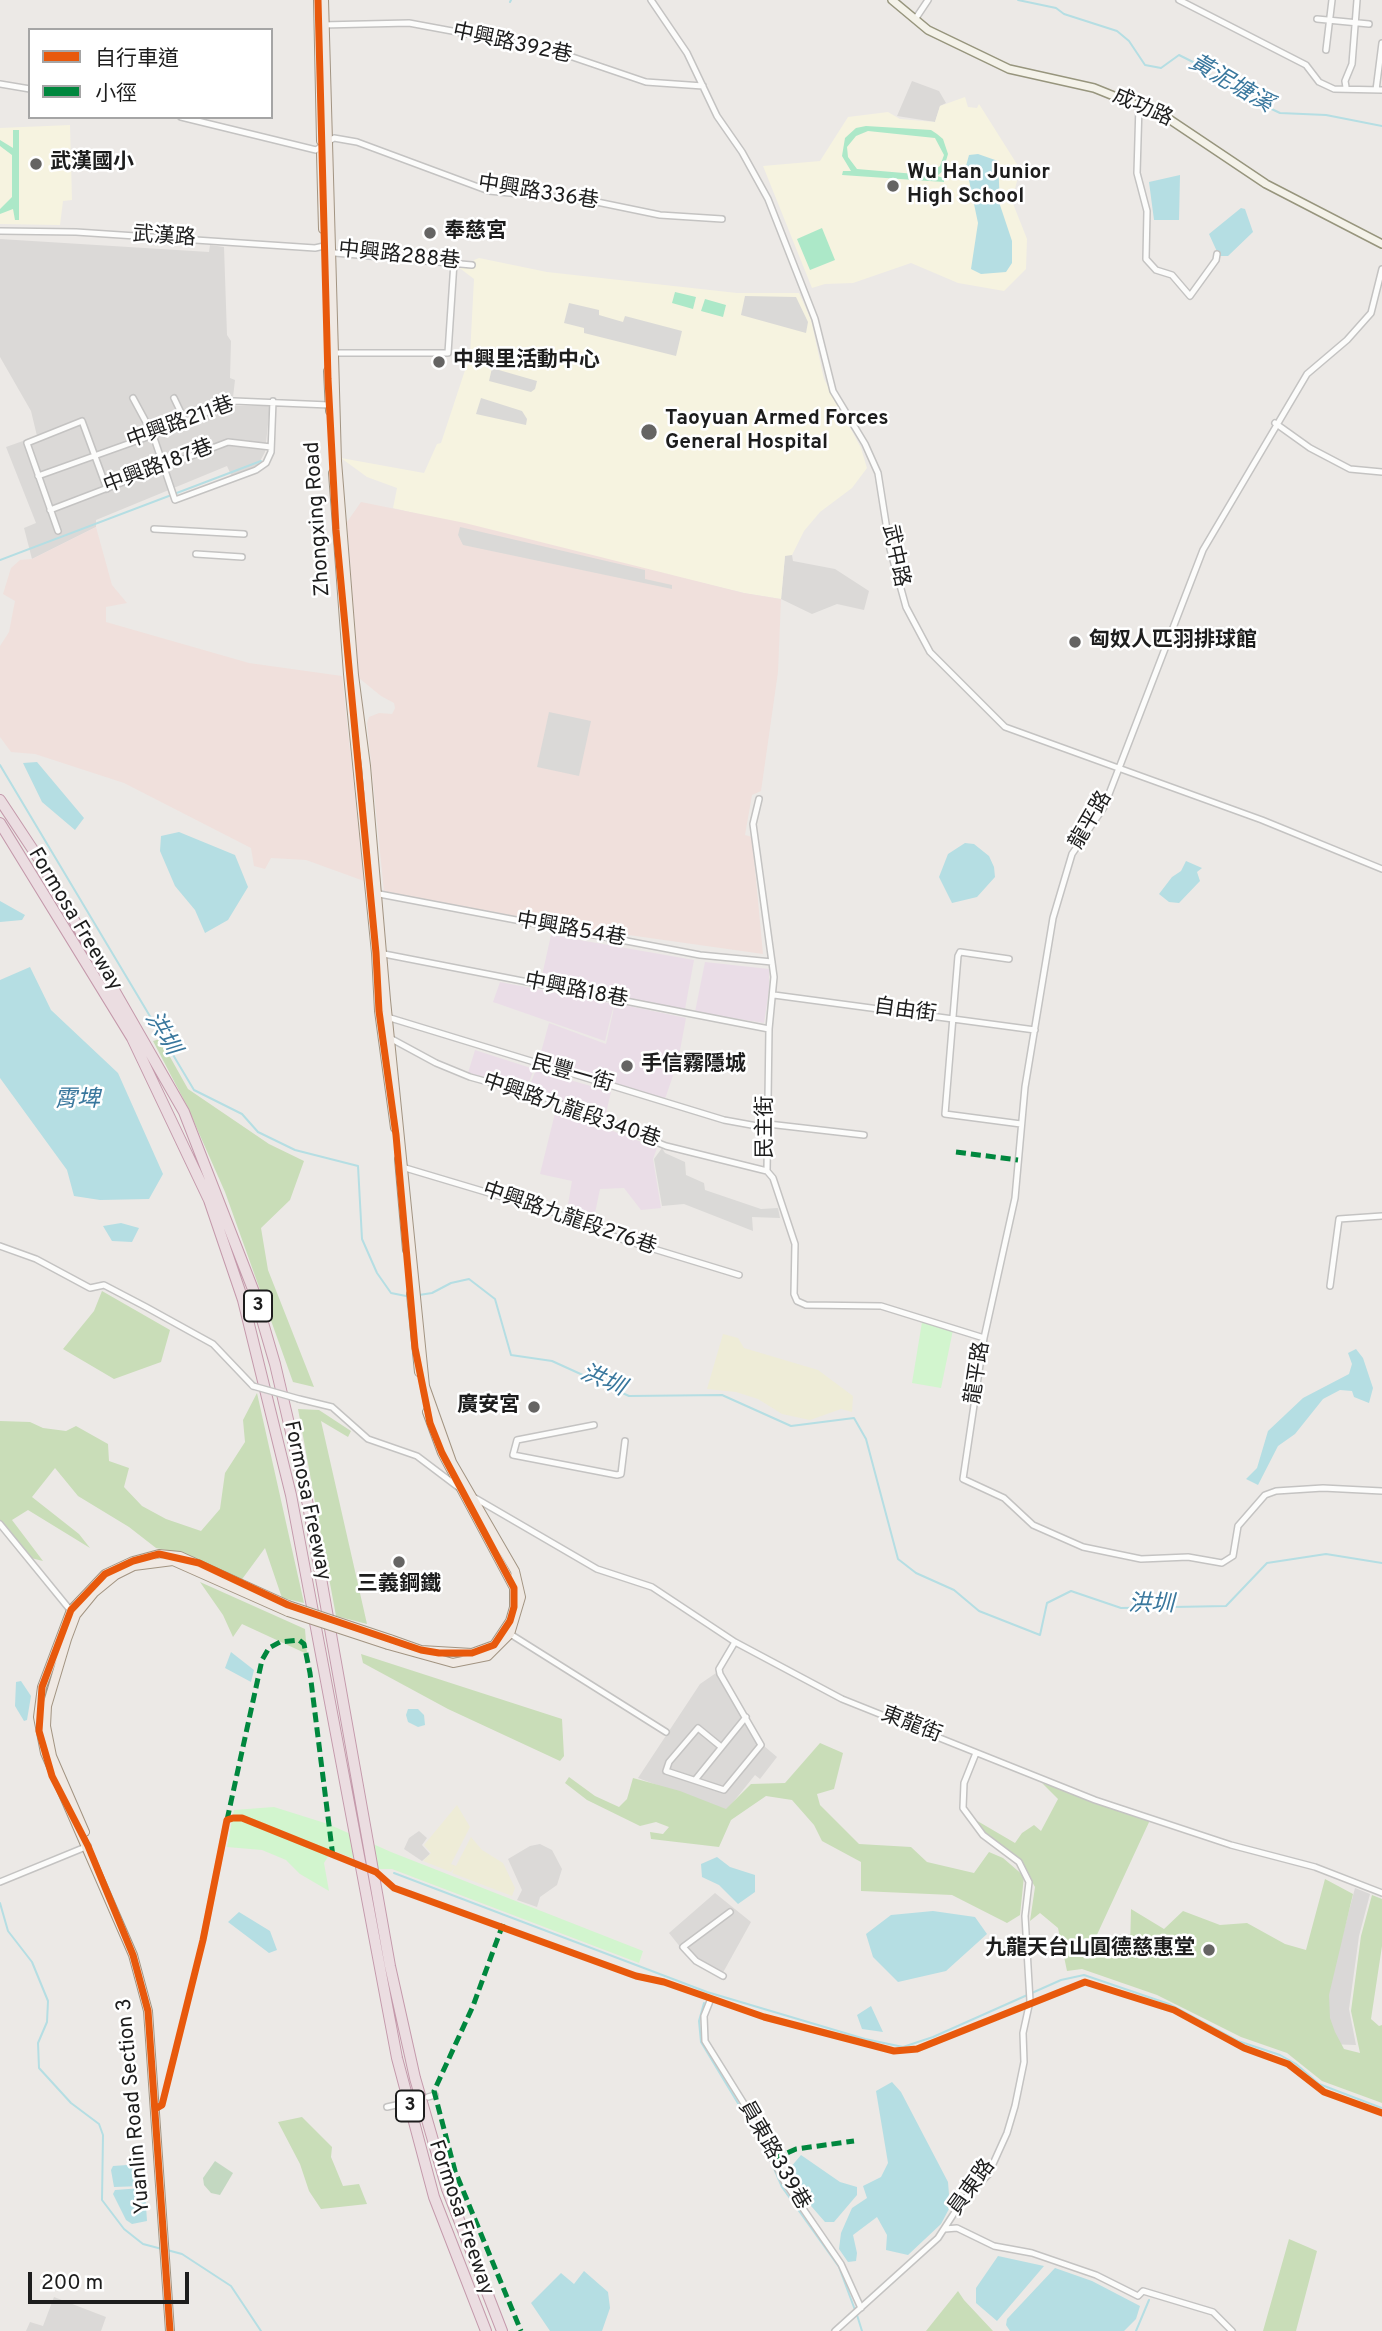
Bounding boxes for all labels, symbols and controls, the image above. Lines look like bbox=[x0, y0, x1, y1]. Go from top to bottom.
street label: 中興路392巷 bbox=[450, 20, 574, 70]
legend bbox=[28, 28, 273, 119]
text: 自行車道 bbox=[95, 46, 179, 73]
water label: 黃泥塘溪 bbox=[1183, 50, 1277, 120]
text: 小徑 bbox=[95, 81, 137, 108]
street label: 成功路 bbox=[1108, 85, 1176, 133]
place label: 武漢國小 bbox=[50, 151, 134, 177]
marker: 武漢國小 bbox=[28, 156, 44, 172]
place label: Wu Han Junior High School bbox=[907, 161, 1050, 211]
street label: 中興路336巷 bbox=[476, 172, 600, 216]
marker: Wu Han Junior High School bbox=[885, 178, 901, 194]
place label: 奉慈宮 bbox=[444, 220, 507, 246]
street label: 武漢路 bbox=[132, 223, 196, 253]
marker: 奉慈宮 bbox=[422, 225, 438, 241]
street label: 中興路288巷 bbox=[337, 238, 461, 276]
place label: 中興里活動中心 bbox=[453, 349, 600, 375]
marker: 中興里活動中心 bbox=[431, 354, 447, 370]
street label: 中興路211巷 bbox=[124, 393, 238, 455]
place label: Taoyuan Armed Forces General Hospital bbox=[665, 407, 889, 457]
marker: Taoyuan Armed Forces General Hospital bbox=[639, 422, 659, 442]
street label: 中興路187巷 bbox=[101, 436, 217, 500]
street label: Zhongxing Road bbox=[301, 441, 337, 597]
street label: 武中路 bbox=[875, 523, 913, 589]
place label: 匈奴人匹羽排球館 bbox=[1089, 629, 1257, 655]
marker: 匈奴人匹羽排球館 bbox=[1067, 634, 1083, 650]
street label: 龍平路 bbox=[1065, 787, 1119, 855]
street label: Formosa Freeway bbox=[21, 844, 127, 996]
street label: 中興路54巷 bbox=[514, 909, 628, 953]
street label: 中興路18巷 bbox=[522, 970, 630, 1014]
street label: 自由街 bbox=[872, 995, 938, 1029]
water label: 洪圳 bbox=[137, 1007, 185, 1061]
street label: 民豐一街 bbox=[528, 1051, 616, 1099]
place label: 手信霧隱城 bbox=[641, 1053, 746, 1079]
marker: 手信霧隱城 bbox=[619, 1058, 635, 1074]
street label: 中興路九龍段340巷 bbox=[479, 1070, 663, 1154]
water label: 霄埤 bbox=[54, 1087, 100, 1115]
street label: 民主街 bbox=[754, 1096, 780, 1158]
street label: 中興路九龍段276巷 bbox=[479, 1178, 659, 1262]
road number: 3 bbox=[244, 1290, 272, 1322]
street label: 龍平路 bbox=[962, 1340, 996, 1406]
water label: 洪圳 bbox=[575, 1360, 629, 1404]
place label: 廣安宮 bbox=[457, 1394, 520, 1420]
marker: 廣安宮 bbox=[526, 1399, 542, 1415]
street label: Formosa Freeway bbox=[277, 1419, 335, 1583]
marker: 三義鋼鐵 bbox=[391, 1554, 407, 1570]
place label: 三義鋼鐵 bbox=[357, 1573, 441, 1599]
water label: 洪圳 bbox=[1128, 1592, 1174, 1620]
street label: 東龍街 bbox=[877, 1703, 945, 1749]
place label: 九龍天台山圓德慈惠堂 bbox=[985, 1937, 1195, 1963]
marker: 九龍天台山圓德慈惠堂 bbox=[1201, 1942, 1217, 1958]
street label: Yuanlin Road Section 3 bbox=[113, 1997, 157, 2215]
road number: 3 bbox=[396, 2090, 424, 2122]
street label: 員東路339巷 bbox=[732, 2097, 814, 2215]
street label: Formosa Freeway bbox=[422, 2137, 498, 2299]
street label: 員東路 bbox=[944, 2155, 1002, 2221]
scale bar bbox=[32, 2258, 192, 2302]
text: 200 m bbox=[41, 2270, 103, 2297]

